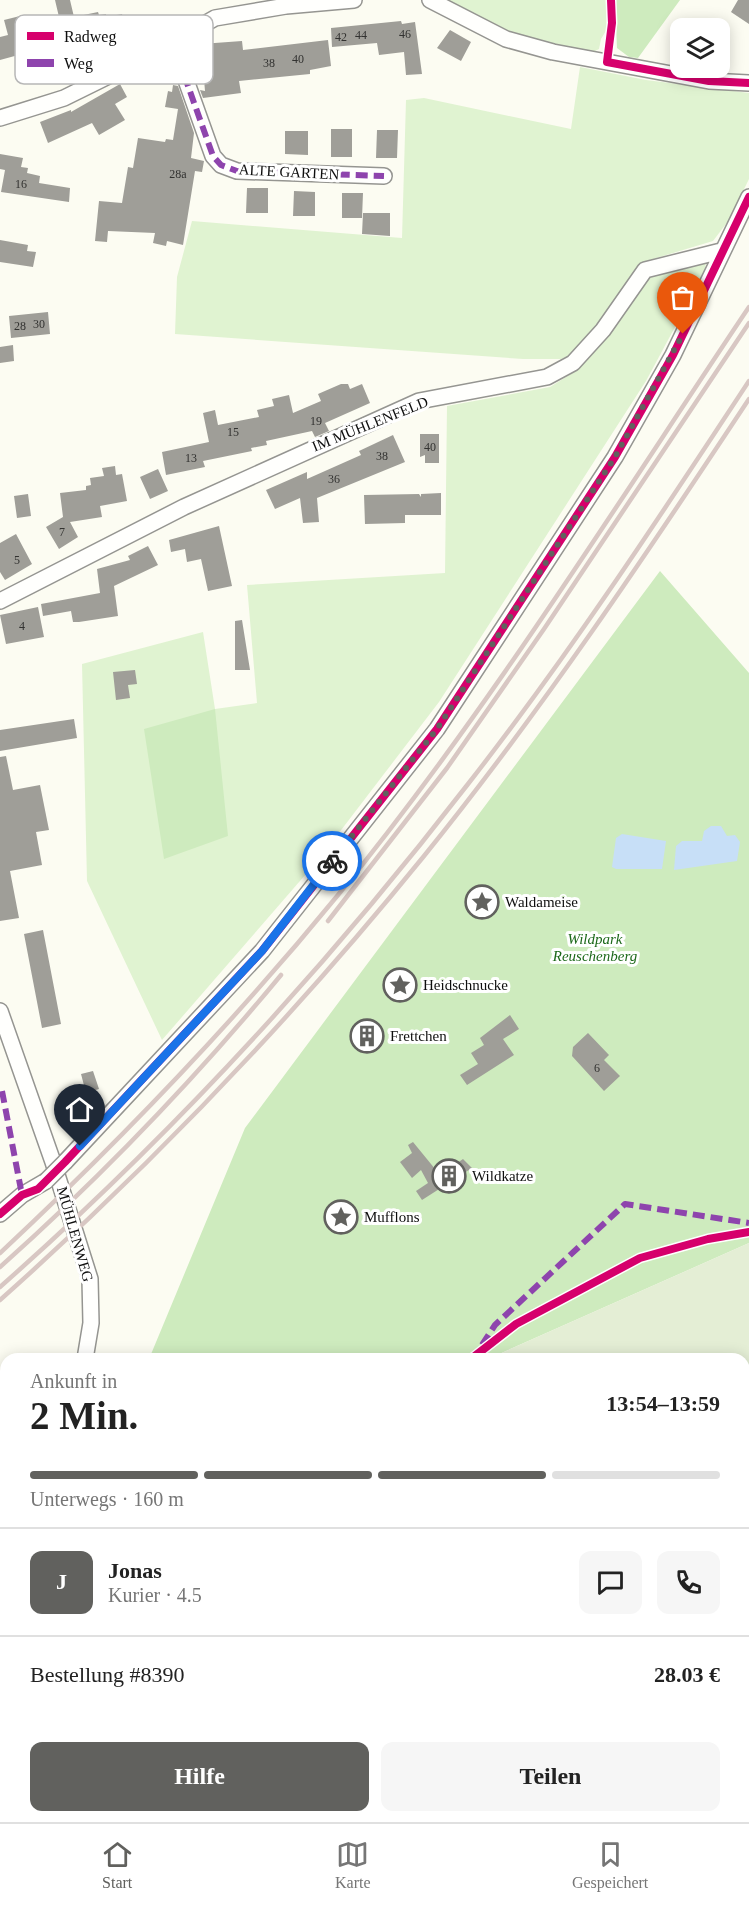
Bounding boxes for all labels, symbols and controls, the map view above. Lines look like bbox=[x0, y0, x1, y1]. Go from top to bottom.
legend bbox=[15, 15, 213, 84]
map controls bbox=[670, 18, 730, 78]
button: layers bbox=[670, 18, 730, 78]
house number: 46 bbox=[399, 27, 411, 41]
text: Radweg bbox=[64, 28, 116, 46]
house number: 44 bbox=[355, 28, 367, 42]
house number: 42 bbox=[335, 30, 347, 44]
house number: 40 bbox=[292, 52, 304, 66]
text: Weg bbox=[64, 55, 93, 73]
house number: 38 bbox=[263, 56, 275, 70]
street label: ALTE GARTEN bbox=[238, 161, 340, 183]
house number: 28a bbox=[169, 167, 187, 181]
house number: 16 bbox=[15, 177, 27, 191]
pin bbox=[657, 272, 708, 334]
icon: bag bbox=[666, 281, 699, 314]
house number: 30 bbox=[33, 317, 45, 331]
house number: 28 bbox=[14, 319, 26, 333]
street label: IM MÜHLENFELD bbox=[310, 393, 431, 455]
house number: 19 bbox=[310, 414, 322, 428]
house number: 15 bbox=[227, 425, 239, 439]
house number: 40 bbox=[424, 440, 436, 454]
house number: 38 bbox=[376, 449, 388, 463]
house number: 13 bbox=[185, 451, 197, 465]
house number: 36 bbox=[328, 472, 340, 486]
house number: 7 bbox=[59, 525, 65, 539]
house number: 5 bbox=[14, 553, 20, 567]
house number: 4 bbox=[19, 619, 25, 633]
courier bbox=[302, 831, 362, 891]
icon: bike bbox=[316, 845, 349, 878]
place icon: Waldameise bbox=[464, 884, 500, 920]
place label: Waldameise bbox=[505, 894, 578, 910]
park label: Wildpark Reuschenberg bbox=[552, 931, 638, 964]
place icon: Heidschnucke bbox=[382, 967, 418, 1003]
place label: Heidschnucke bbox=[423, 977, 508, 993]
building icon: Frettchen bbox=[349, 1018, 385, 1054]
place label: Frettchen bbox=[390, 1028, 447, 1044]
house number: 6 bbox=[594, 1061, 600, 1075]
pin bbox=[54, 1084, 105, 1146]
icon: home bbox=[63, 1093, 96, 1126]
building icon: Wildkatze bbox=[431, 1158, 467, 1194]
place label: Wildkatze bbox=[472, 1168, 533, 1184]
street label: MÜHLENWEG bbox=[54, 1185, 96, 1284]
place icon: Mufflons bbox=[323, 1199, 359, 1235]
place label: Mufflons bbox=[364, 1209, 420, 1225]
text: Ankunft in bbox=[30, 1370, 117, 1392]
text: 13:54–13:59 bbox=[606, 1391, 720, 1416]
text: 2 Min. bbox=[30, 1394, 138, 1437]
text: Unterwegs · 160 m bbox=[30, 1488, 184, 1510]
button: chat bbox=[579, 1551, 642, 1614]
button: phone bbox=[657, 1551, 720, 1614]
text: Jonas bbox=[108, 1558, 162, 1583]
text: J bbox=[56, 1569, 67, 1594]
text: Kurier · 4.5 bbox=[108, 1584, 202, 1606]
text: Bestellung #8390 bbox=[30, 1662, 185, 1687]
text: 28.03 € bbox=[654, 1662, 720, 1687]
button: Hilfe bbox=[30, 1742, 369, 1811]
button: Teilen bbox=[381, 1742, 720, 1811]
tab: Start bbox=[101, 1838, 134, 1892]
tab: Karte bbox=[335, 1838, 371, 1892]
tab: Gespeichert bbox=[572, 1838, 648, 1892]

